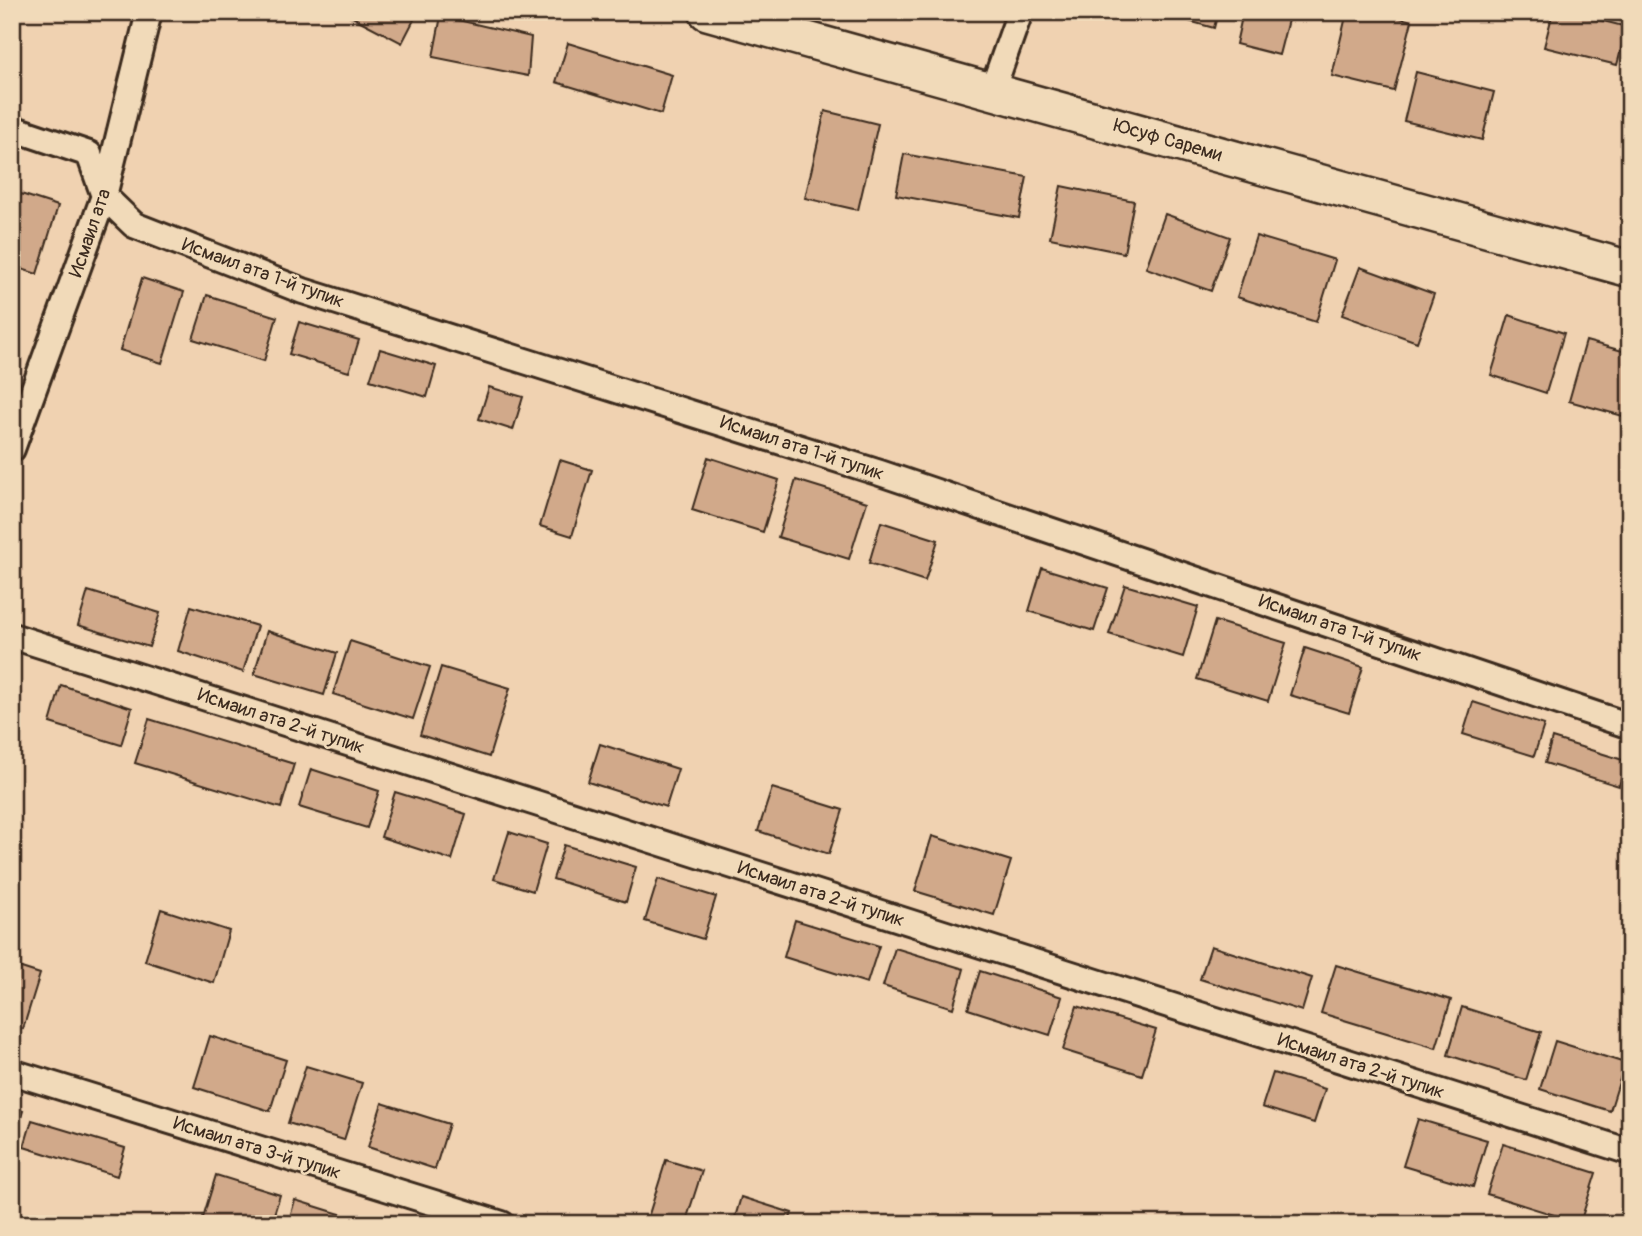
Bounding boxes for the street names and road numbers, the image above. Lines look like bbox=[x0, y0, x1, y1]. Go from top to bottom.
street label: Юсуф Сареми bbox=[1111, 113, 1225, 167]
street label: Исмаил ата bbox=[64, 185, 116, 280]
street label: Исмаил ата 1-й тупик bbox=[179, 233, 347, 314]
street label: Исмаил ата 1-й тупик bbox=[717, 410, 887, 486]
street label: Исмаил ата 1-й тупик bbox=[1255, 589, 1425, 667]
street label: Исмаил ата 2-й тупик bbox=[195, 683, 368, 759]
street label: Исмаил ата 2-й тупик bbox=[735, 856, 908, 932]
street label: Исмаил ата 2-й тупик bbox=[1275, 1028, 1448, 1104]
street label: Исмаил ата 3-й тупик bbox=[170, 1111, 344, 1185]

